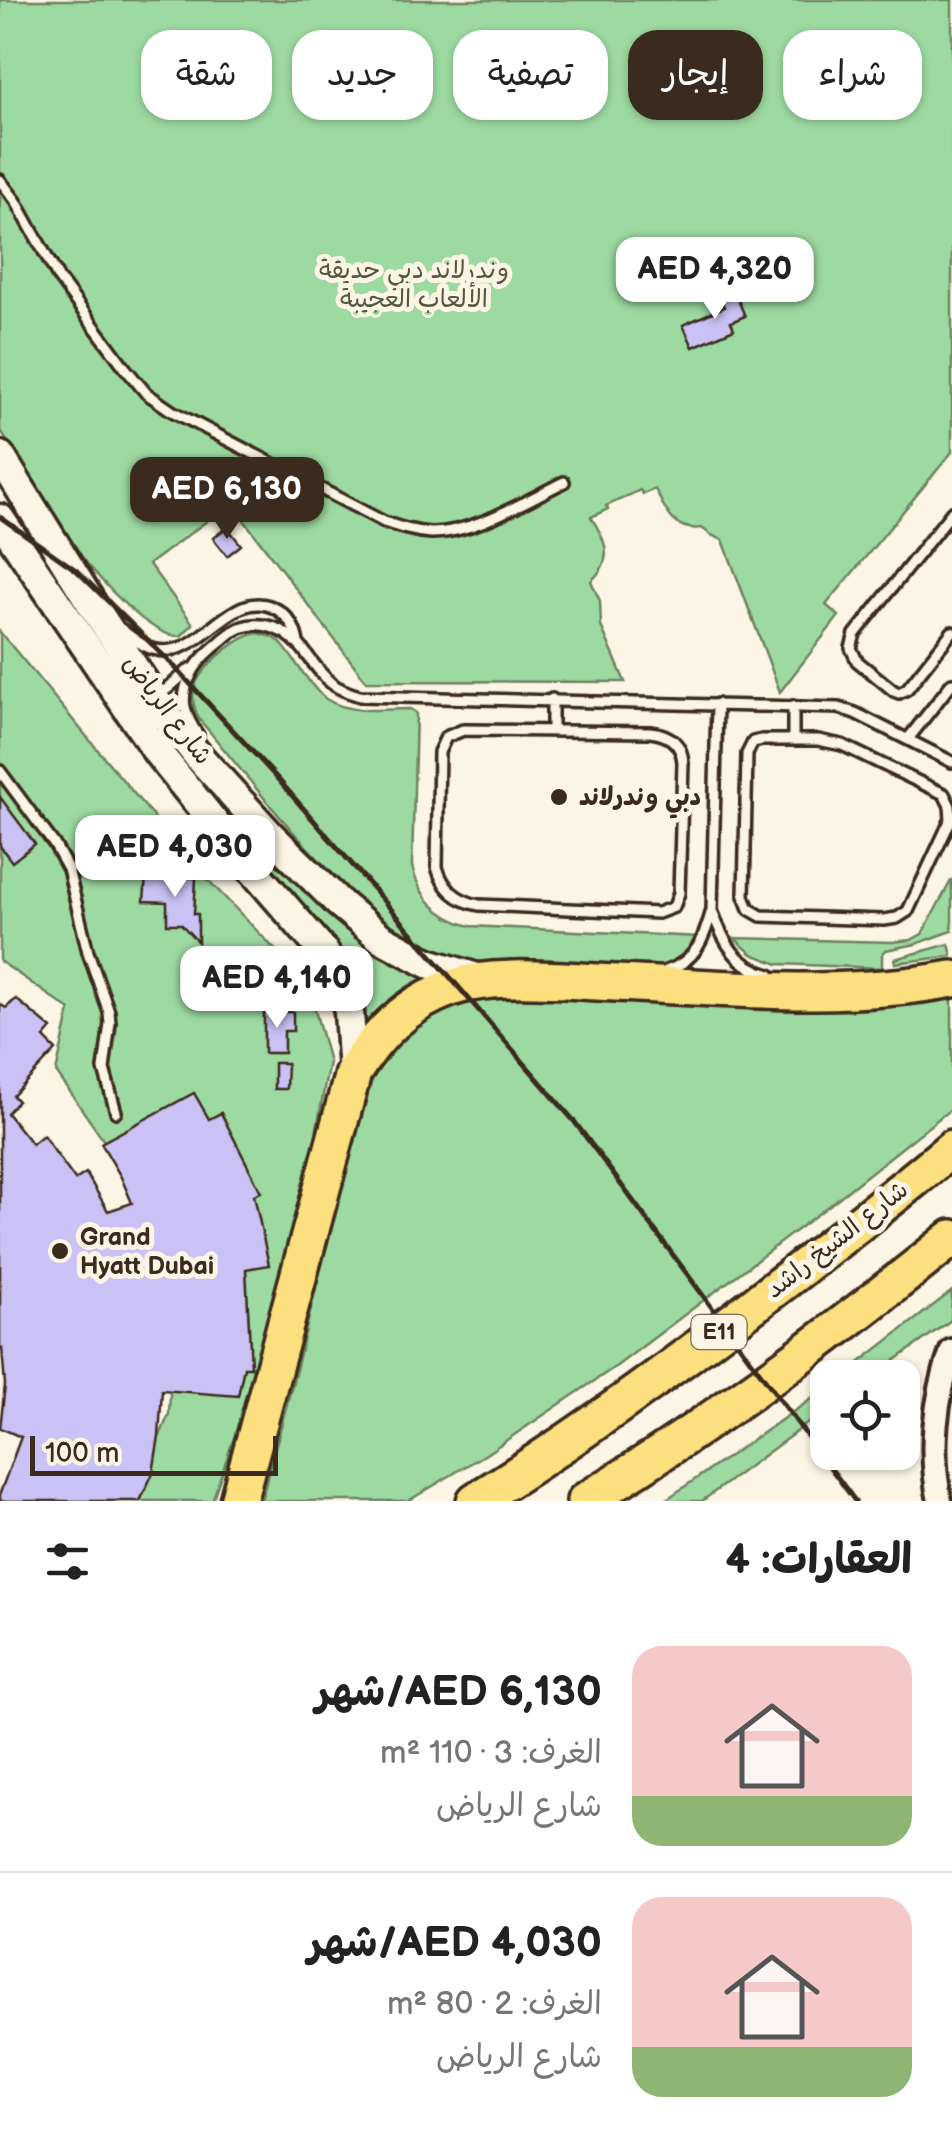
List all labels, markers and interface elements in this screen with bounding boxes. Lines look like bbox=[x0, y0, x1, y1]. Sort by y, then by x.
chip: شقة bbox=[141, 30, 272, 120]
chip: جديد bbox=[292, 30, 433, 120]
chip: تصفية bbox=[453, 30, 608, 120]
chip: إيجار bbox=[628, 30, 763, 120]
chip: شراء bbox=[783, 30, 922, 120]
pin: AED 4,320 bbox=[601, 237, 829, 322]
text: AED 4,320 bbox=[638, 250, 792, 289]
park label: وندرلاند دبي حديقة الألعاب العجيبة bbox=[319, 255, 509, 315]
pin: AED 6,130 bbox=[113, 457, 341, 542]
text: AED 6,130 bbox=[152, 470, 302, 509]
street label: شارع الرياض bbox=[115, 649, 218, 772]
place label: دبي وندرلاند bbox=[579, 782, 701, 819]
marker: دبي وندرلاند bbox=[548, 786, 570, 808]
pin: AED 4,030 bbox=[61, 815, 289, 900]
text: AED 4,030 bbox=[97, 828, 253, 867]
pin: AED 4,140 bbox=[163, 946, 391, 1031]
text: AED 4,140 bbox=[202, 959, 352, 998]
street label: شارع الشيخ راشد bbox=[759, 1175, 915, 1306]
place label: Grand Hyatt Dubai bbox=[80, 1222, 214, 1282]
marker: Grand Hyatt Dubai bbox=[49, 1240, 71, 1262]
road number: E11 bbox=[692, 1315, 746, 1349]
map controls bbox=[810, 1360, 920, 1470]
button: locate bbox=[810, 1360, 920, 1470]
scale bar bbox=[30, 1431, 278, 1476]
text: 100 m bbox=[45, 1437, 119, 1470]
icon: filters bbox=[40, 1534, 95, 1589]
text: العقارات: 4 bbox=[725, 1535, 912, 1586]
text: AED 6,130/شهر bbox=[315, 1667, 602, 1718]
icon: home bbox=[712, 1686, 832, 1806]
text: الغرف: 3 · 110 m² bbox=[380, 1734, 602, 1773]
text: شارع الرياض bbox=[436, 1787, 602, 1826]
text: AED 4,030/شهر bbox=[308, 1918, 602, 1969]
icon: home bbox=[712, 1937, 832, 2057]
text: الغرف: 2 · 80 m² bbox=[387, 1985, 602, 2024]
text: شارع الرياض bbox=[436, 2038, 602, 2077]

